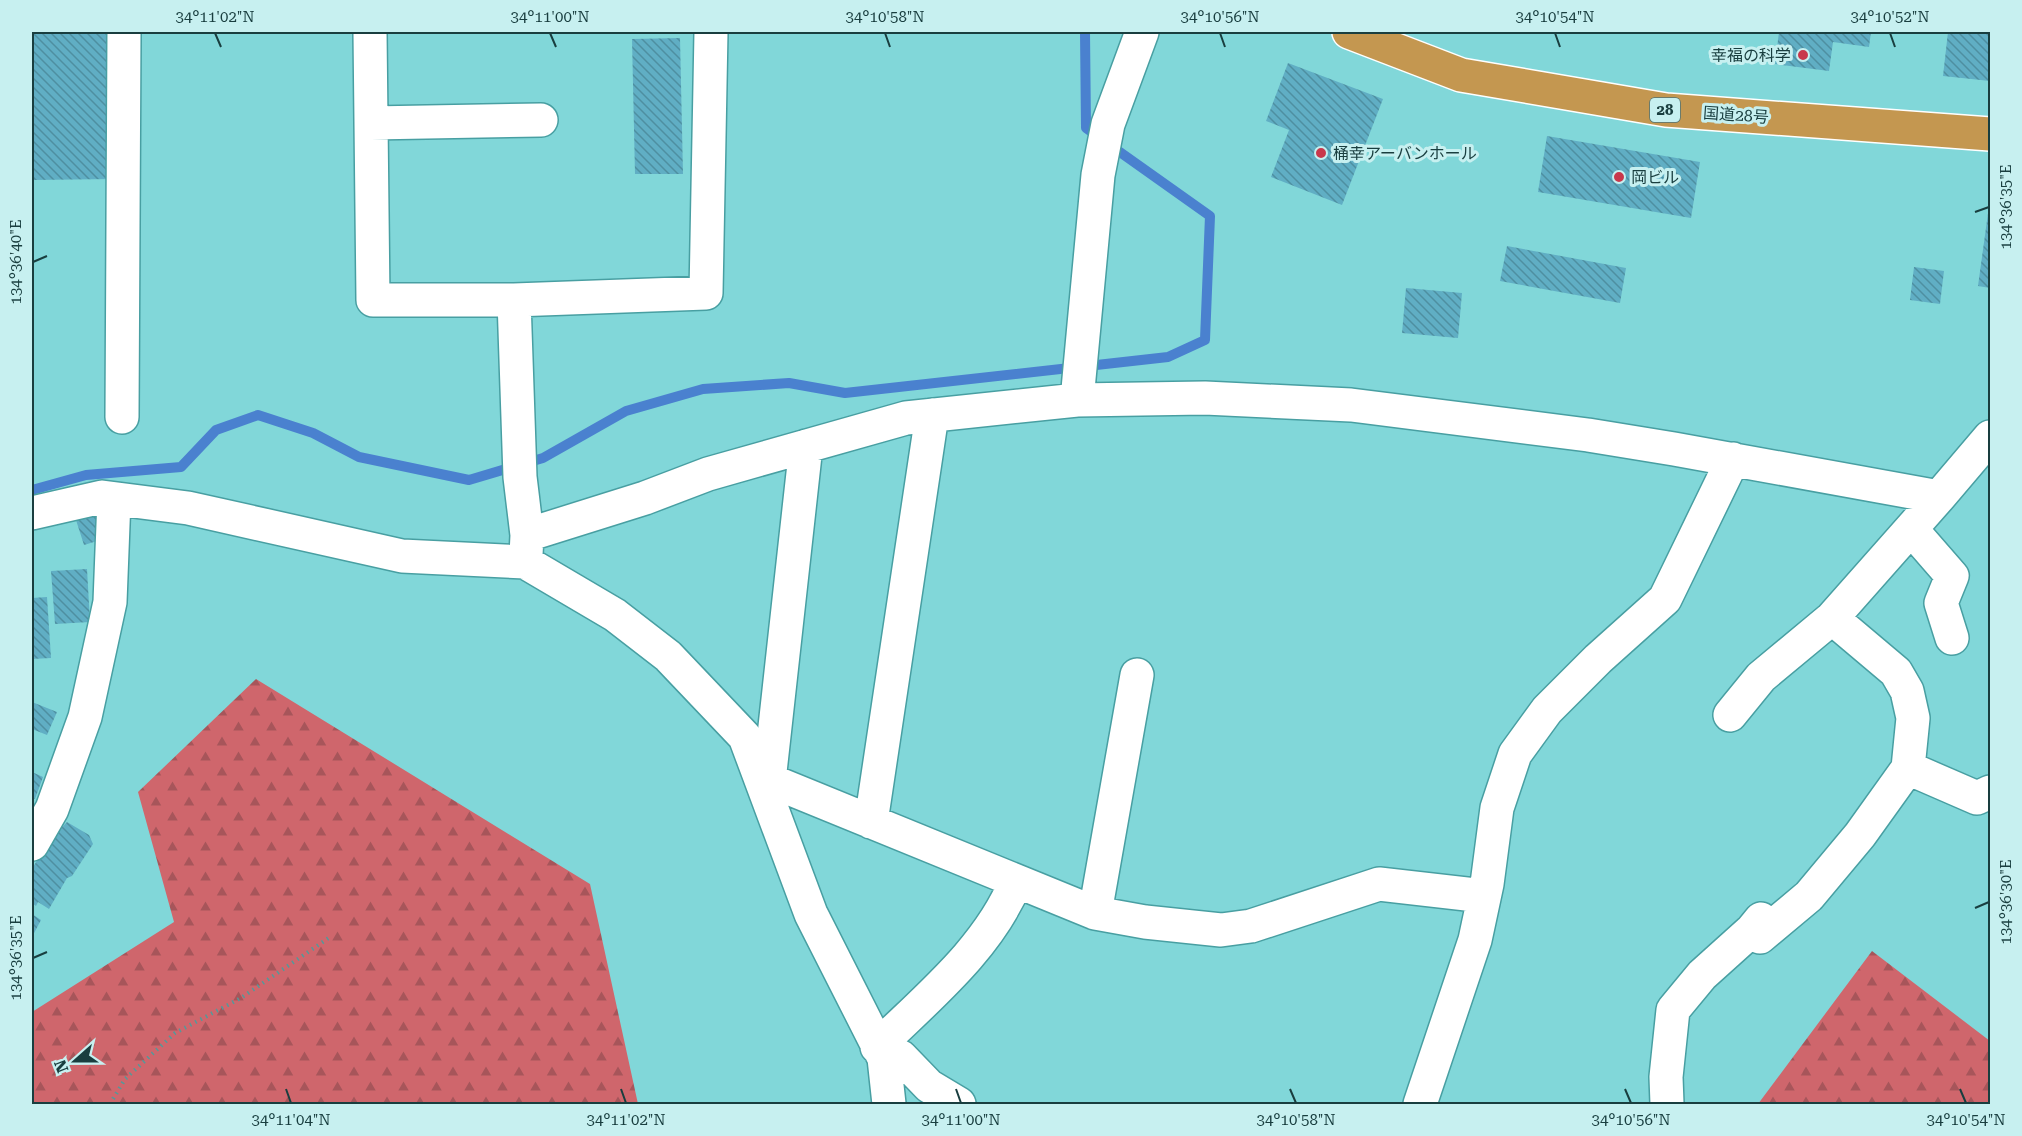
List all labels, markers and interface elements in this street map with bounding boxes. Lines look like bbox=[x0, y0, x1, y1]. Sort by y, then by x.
text: 34°11'02"N bbox=[175, 8, 255, 26]
text: 34°11'00"N bbox=[510, 8, 590, 26]
text: 34°10'58"N bbox=[845, 8, 925, 26]
text: 34°10'56"N bbox=[1180, 8, 1260, 26]
text: 34°10'54"N bbox=[1515, 8, 1595, 26]
text: 34°10'52"N bbox=[1850, 8, 1930, 26]
place label: 幸福の科学 bbox=[1711, 46, 1791, 65]
marker: 幸福の科学 bbox=[1796, 48, 1810, 62]
road number: 28 bbox=[1650, 98, 1680, 122]
street label: 国道28号 bbox=[1702, 103, 1770, 127]
place label: 桶幸アーバンホール bbox=[1333, 144, 1477, 163]
marker: 桶幸アーバンホール bbox=[1314, 146, 1328, 160]
text: 134°36'35"E bbox=[1997, 164, 2015, 250]
place label: 岡ビル bbox=[1631, 168, 1679, 187]
marker: 岡ビル bbox=[1612, 170, 1626, 184]
text: 134°36'40"E bbox=[7, 219, 25, 305]
text: 134°36'30"E bbox=[1997, 859, 2015, 945]
text: 134°36'35"E bbox=[7, 915, 25, 1001]
north arrow bbox=[45, 1031, 105, 1091]
text: N bbox=[50, 1057, 73, 1075]
text: 34°11'04"N bbox=[251, 1111, 331, 1129]
text: 34°11'02"N bbox=[586, 1111, 666, 1129]
text: 34°11'00"N bbox=[921, 1111, 1001, 1129]
text: 34°10'58"N bbox=[1256, 1111, 1336, 1129]
text: 34°10'56"N bbox=[1591, 1111, 1671, 1129]
text: 34°10'54"N bbox=[1926, 1111, 2006, 1129]

